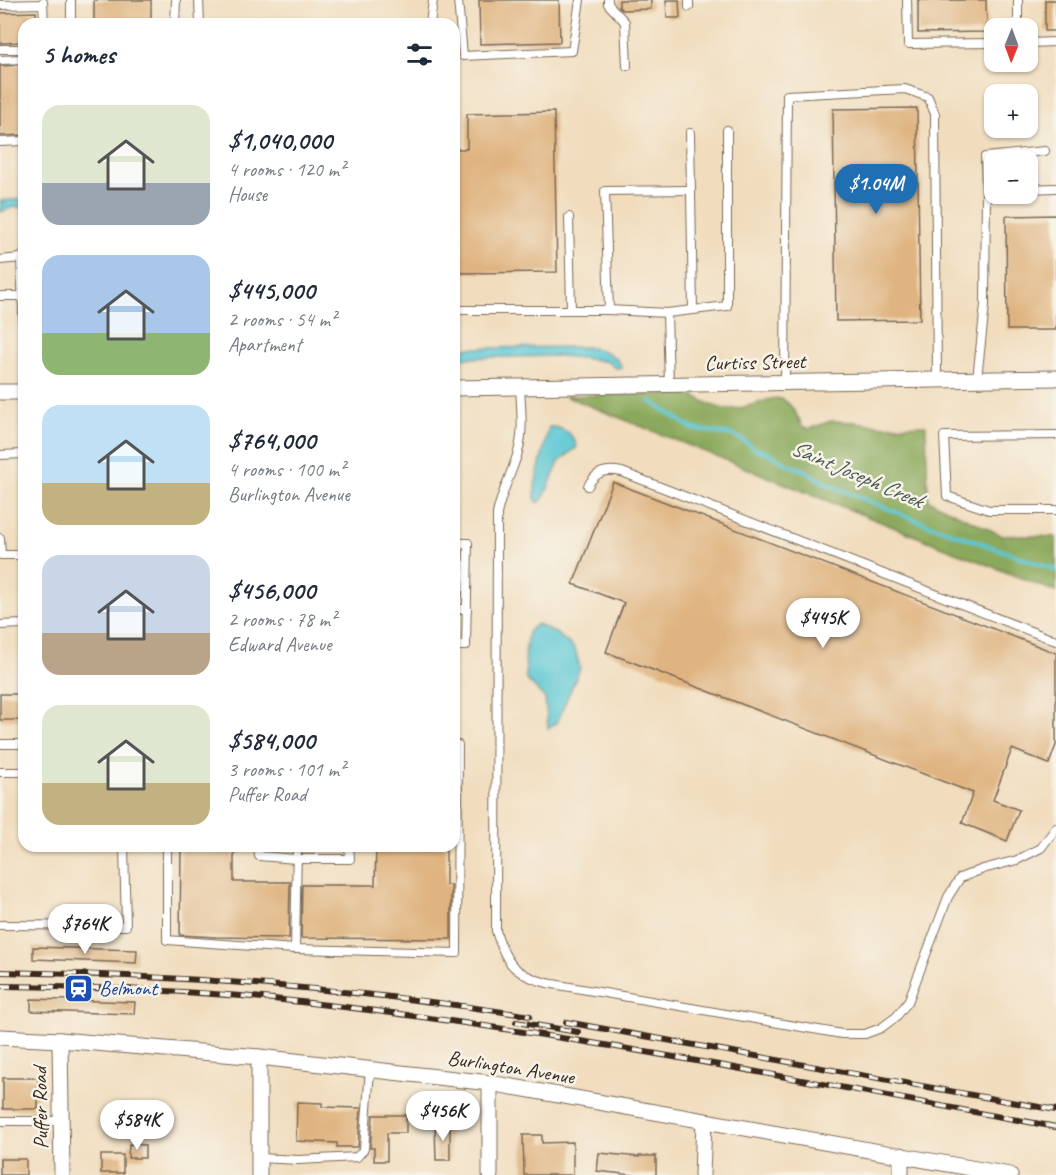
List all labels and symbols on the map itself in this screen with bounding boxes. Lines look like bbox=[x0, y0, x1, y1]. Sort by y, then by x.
north arrow bbox=[984, 18, 1038, 72]
pin: $1.04M bbox=[827, 164, 925, 215]
street label: Curtiss Street bbox=[704, 348, 808, 376]
water label: Saint Joseph Creek bbox=[787, 434, 931, 516]
pin: $445K bbox=[781, 598, 865, 649]
pin: $764K bbox=[43, 904, 127, 955]
station icon: Belmont bbox=[62, 972, 94, 1004]
place label: Belmont bbox=[99, 975, 159, 1001]
street label: Burlington Avenue bbox=[446, 1044, 577, 1090]
street label: Puffer Road bbox=[26, 1063, 54, 1149]
pin: $456K bbox=[401, 1091, 485, 1142]
pin: $584K bbox=[95, 1100, 179, 1151]

